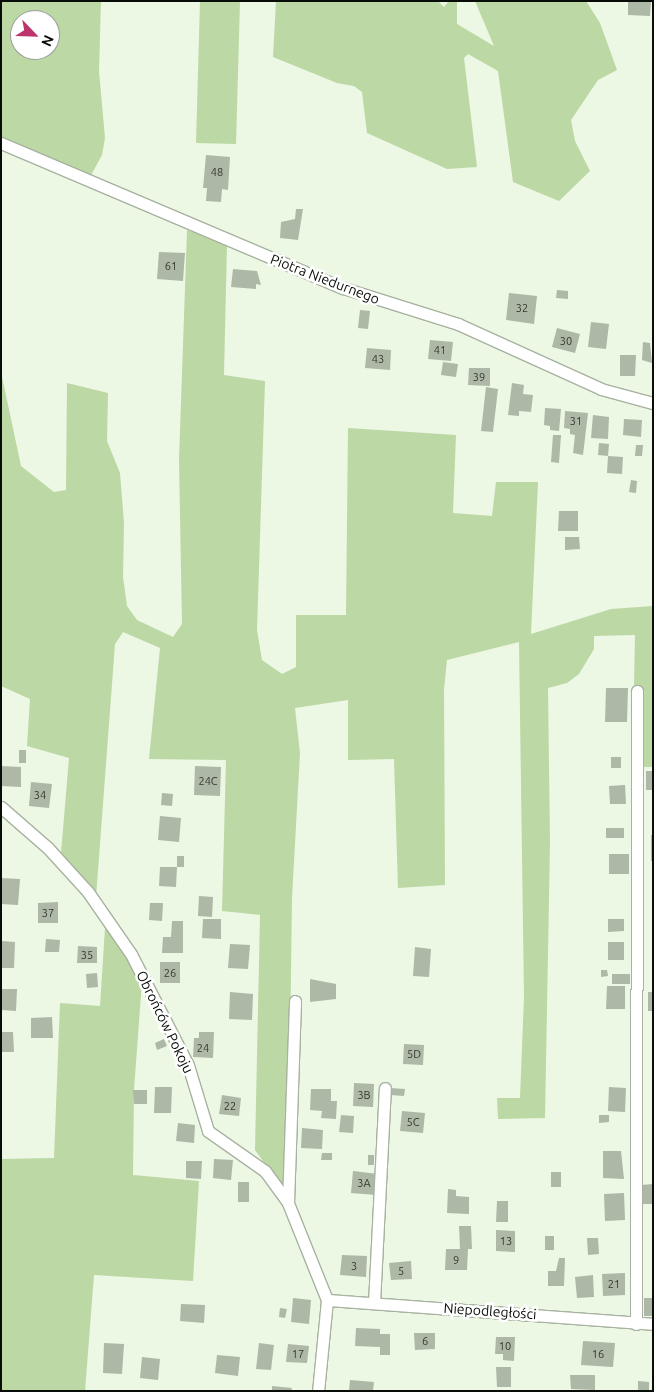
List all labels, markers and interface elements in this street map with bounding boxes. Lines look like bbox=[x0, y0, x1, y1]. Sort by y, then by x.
north arrow bbox=[10, 10, 60, 60]
text: N bbox=[38, 33, 57, 49]
house number: 48 bbox=[211, 165, 223, 179]
street label: Piotra Niedurnego bbox=[268, 250, 382, 308]
house number: 61 bbox=[165, 259, 177, 273]
house number: 32 bbox=[516, 301, 528, 315]
house number: 30 bbox=[560, 334, 572, 348]
house number: 41 bbox=[434, 343, 446, 357]
house number: 43 bbox=[372, 352, 384, 366]
house number: 39 bbox=[473, 370, 485, 384]
house number: 31 bbox=[570, 414, 582, 428]
house number: 24C bbox=[198, 774, 218, 788]
house number: 34 bbox=[34, 788, 46, 802]
house number: 37 bbox=[42, 906, 54, 920]
house number: 35 bbox=[81, 948, 93, 962]
house number: 26 bbox=[164, 966, 176, 980]
street label: Obrońców Pokoju bbox=[133, 968, 197, 1076]
house number: 24 bbox=[197, 1041, 209, 1055]
house number: 5D bbox=[407, 1047, 421, 1061]
house number: 3B bbox=[357, 1088, 371, 1102]
house number: 22 bbox=[224, 1099, 236, 1113]
house number: 5C bbox=[407, 1115, 419, 1129]
house number: 3A bbox=[357, 1176, 371, 1190]
house number: 13 bbox=[500, 1234, 512, 1248]
house number: 9 bbox=[453, 1253, 459, 1267]
house number: 3 bbox=[351, 1259, 357, 1273]
house number: 5 bbox=[398, 1264, 404, 1278]
house number: 21 bbox=[608, 1277, 620, 1291]
street label: Niepodległości bbox=[443, 1299, 537, 1323]
house number: 6 bbox=[422, 1334, 428, 1348]
house number: 10 bbox=[499, 1339, 511, 1353]
house number: 17 bbox=[292, 1347, 304, 1361]
house number: 16 bbox=[592, 1347, 604, 1361]

